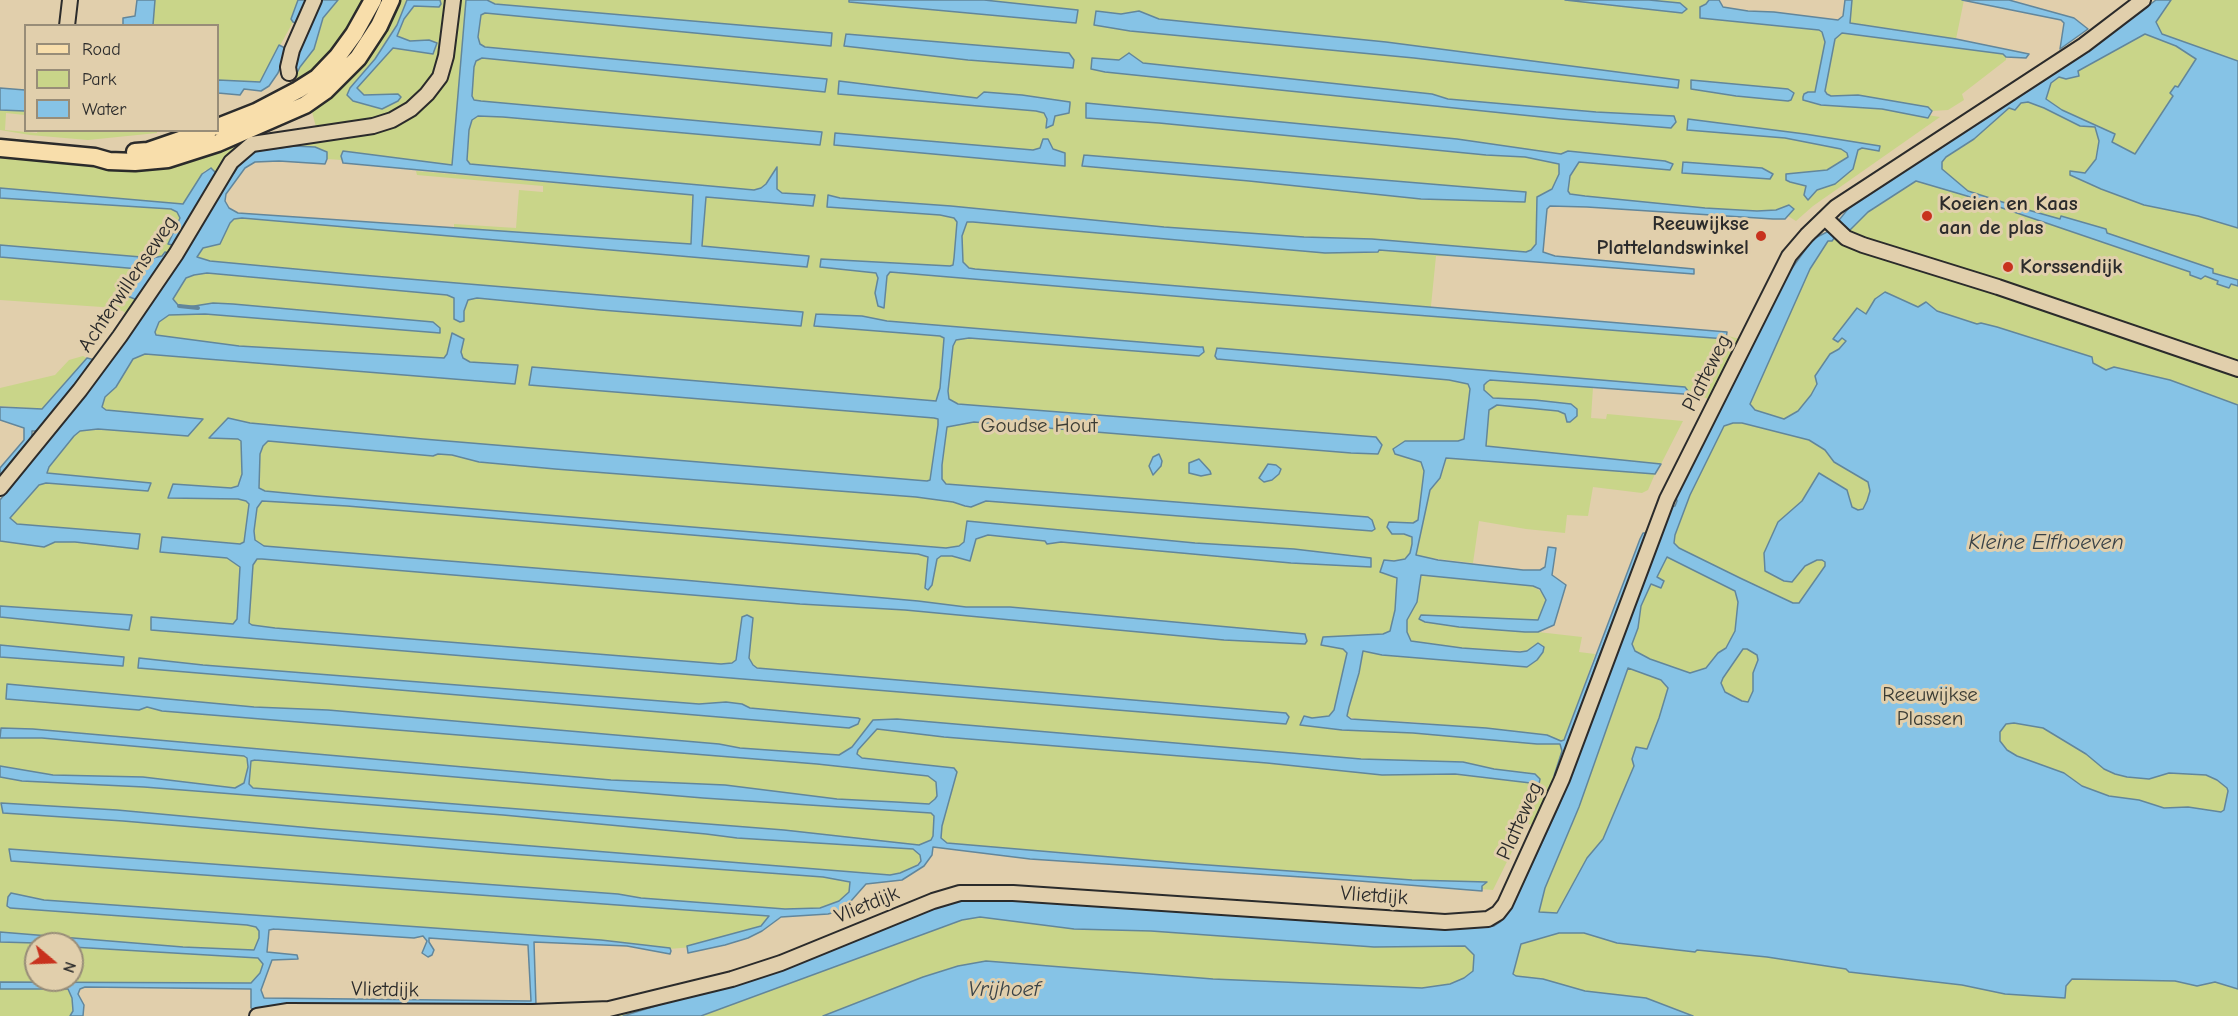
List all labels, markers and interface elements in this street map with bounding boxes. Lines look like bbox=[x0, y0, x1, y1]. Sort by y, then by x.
legend bbox=[24, 24, 219, 132]
text: Road bbox=[82, 39, 121, 60]
text: Park bbox=[82, 69, 116, 90]
text: Water bbox=[82, 99, 126, 120]
place label: Koeien en Kaas aan de plas bbox=[1939, 191, 2078, 241]
marker: Koeien en Kaas aan de plas bbox=[1920, 209, 1934, 223]
street label: Achterwillenseweg bbox=[73, 211, 183, 357]
place label: Reeuwijkse Plattelandswinkel bbox=[1597, 211, 1749, 261]
marker: Reeuwijkse Plattelandswinkel bbox=[1754, 229, 1768, 243]
place label: Korssendijk bbox=[2020, 254, 2122, 280]
marker: Korssendijk bbox=[2001, 260, 2015, 274]
street label: Platteweg bbox=[1677, 330, 1737, 416]
park label: Goudse Hout bbox=[980, 413, 1098, 439]
water label: Kleine Elfhoeven bbox=[1968, 530, 2124, 556]
park label: Reeuwijkse Plassen bbox=[1882, 682, 1978, 732]
street label: Platteweg bbox=[1492, 778, 1548, 864]
street label: Vlietdijk bbox=[831, 881, 903, 929]
street label: Vlietdijk bbox=[1339, 881, 1409, 911]
north arrow bbox=[24, 932, 84, 992]
text: N bbox=[59, 959, 79, 975]
street label: Vlietdijk bbox=[351, 977, 419, 1003]
water label: Vrijhoef bbox=[968, 977, 1040, 1003]

